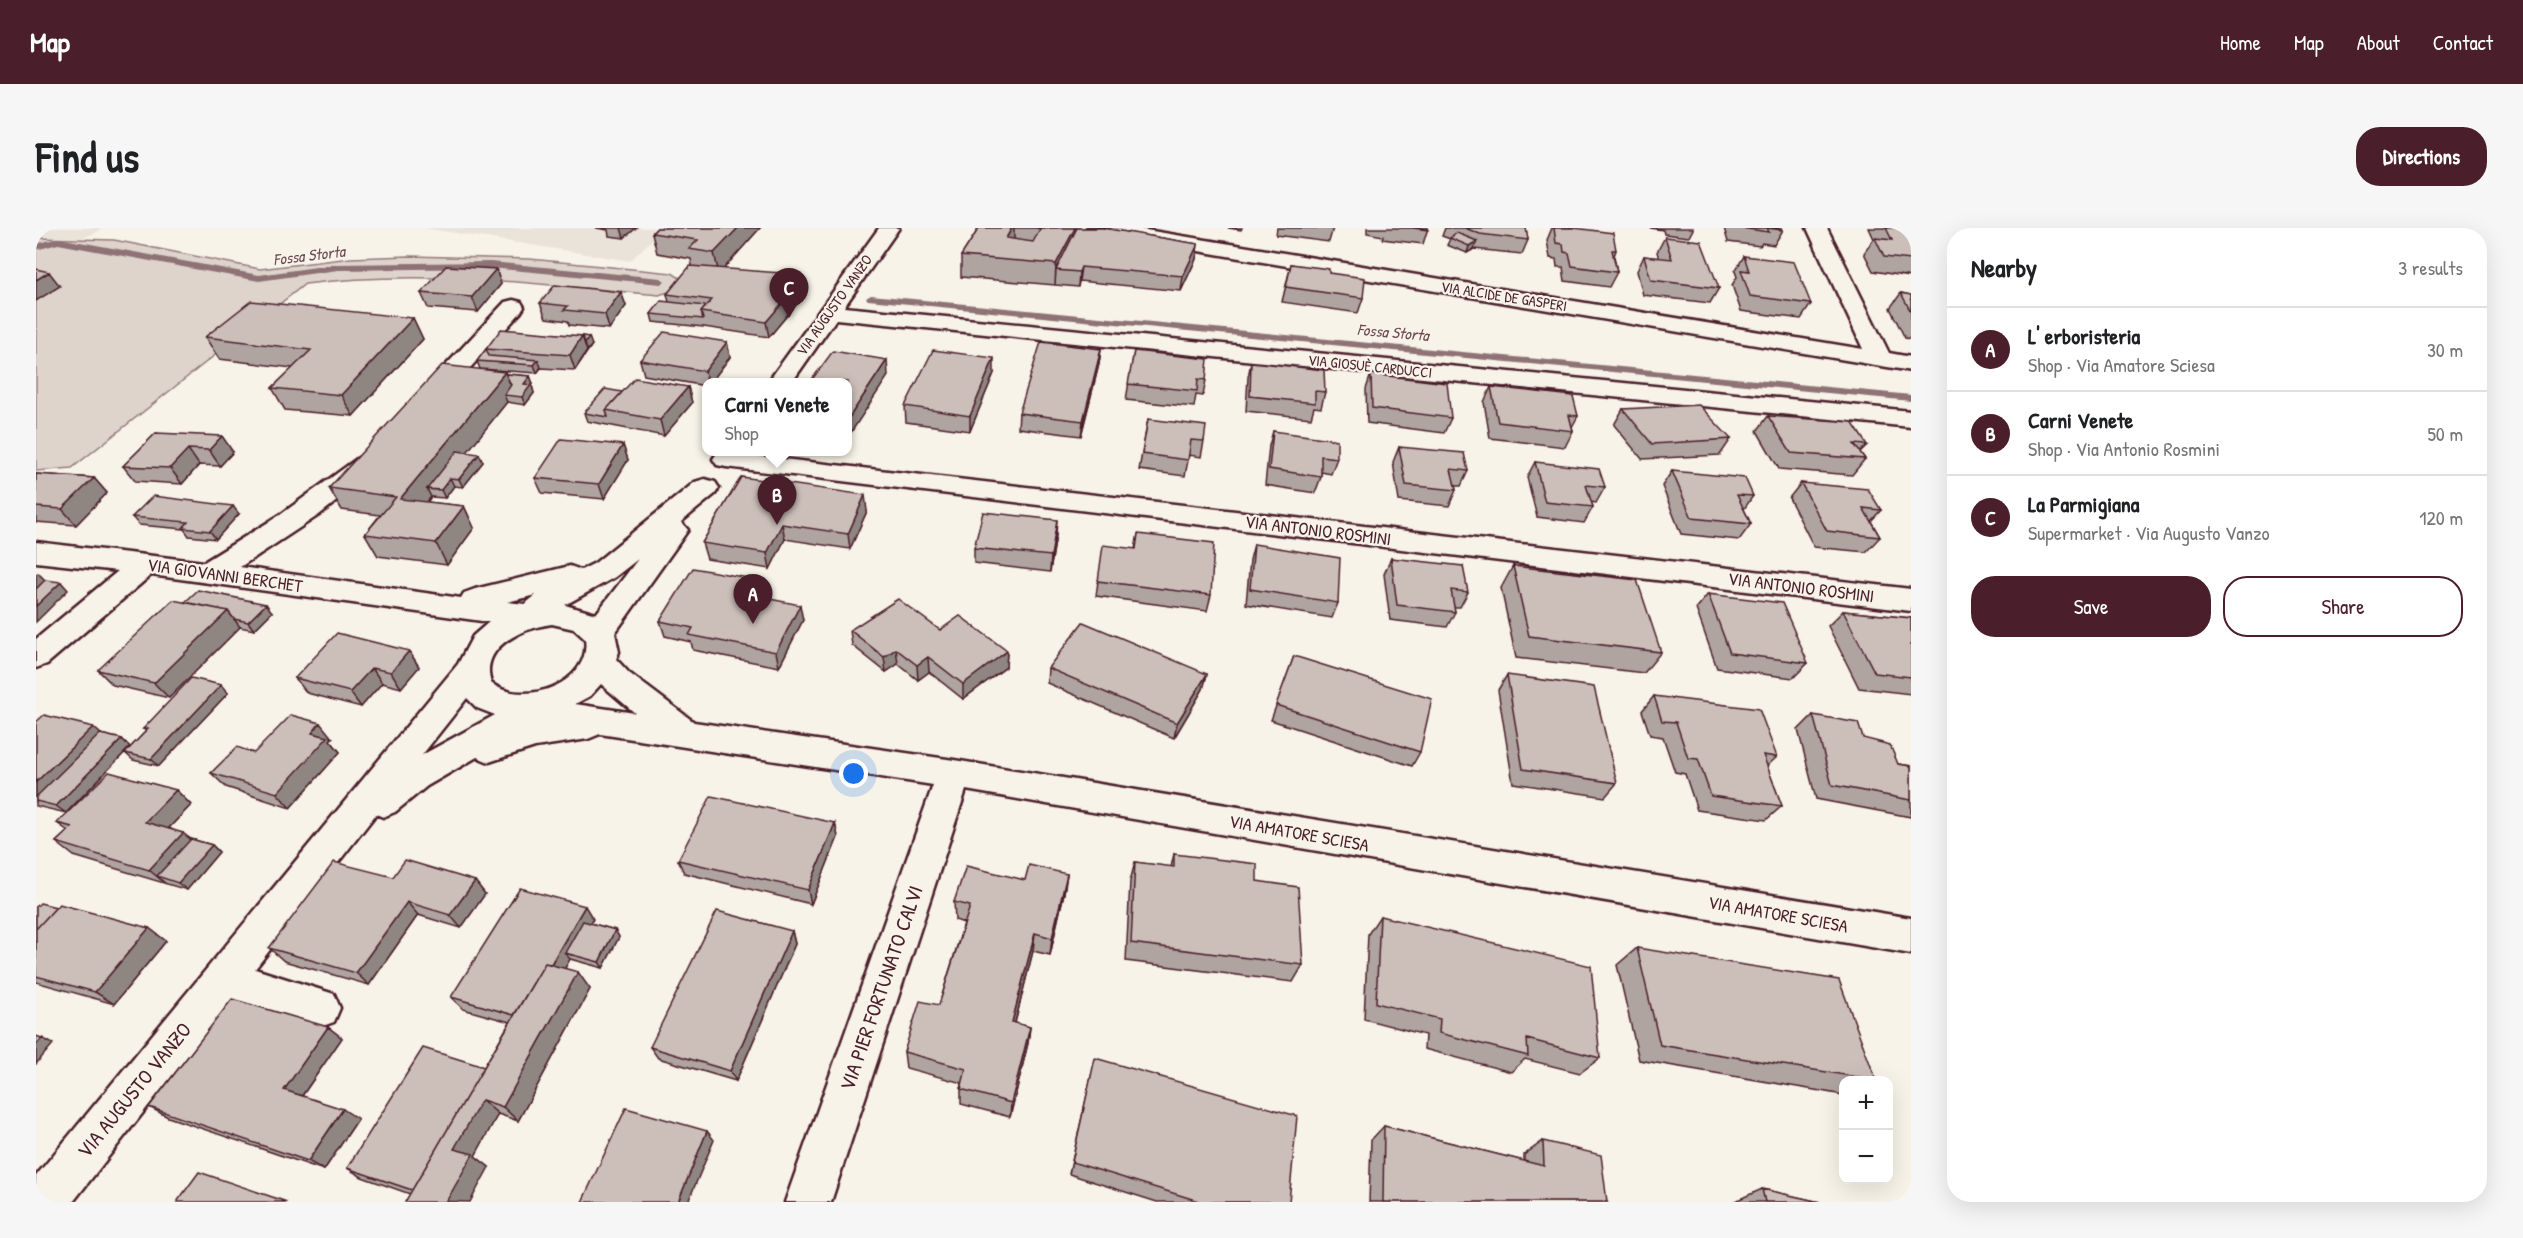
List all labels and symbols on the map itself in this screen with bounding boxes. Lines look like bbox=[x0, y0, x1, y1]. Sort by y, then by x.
water label: Fossa Storta bbox=[272, 239, 348, 270]
street label: VIA AUGUSTO VANZO bbox=[791, 250, 877, 360]
pin: C bbox=[770, 268, 808, 318]
street label: VIA ALCIDE DE GASPERI bbox=[1439, 276, 1569, 316]
water label: Fossa Storta bbox=[1356, 318, 1432, 346]
street label: VIA GIOSUÈ CARDUCCI bbox=[1307, 349, 1433, 383]
pin: B bbox=[758, 476, 796, 525]
street label: VIA ANTONIO ROSMINI bbox=[1243, 509, 1393, 551]
street label: VIA GIOVANNI BERCHET bbox=[146, 552, 305, 598]
street label: VIA ANTONIO ROSMINI bbox=[1726, 566, 1876, 608]
pin: A bbox=[734, 574, 772, 624]
your location bbox=[839, 759, 868, 788]
street label: VIA AMATORE SCIESA bbox=[1227, 808, 1371, 858]
street label: VIA PIER FORTUNATO CALVI bbox=[832, 882, 930, 1094]
street label: VIA AMATORE SCIESA bbox=[1706, 889, 1850, 939]
street label: VIA AUGUSTO VANZO bbox=[70, 1016, 198, 1164]

